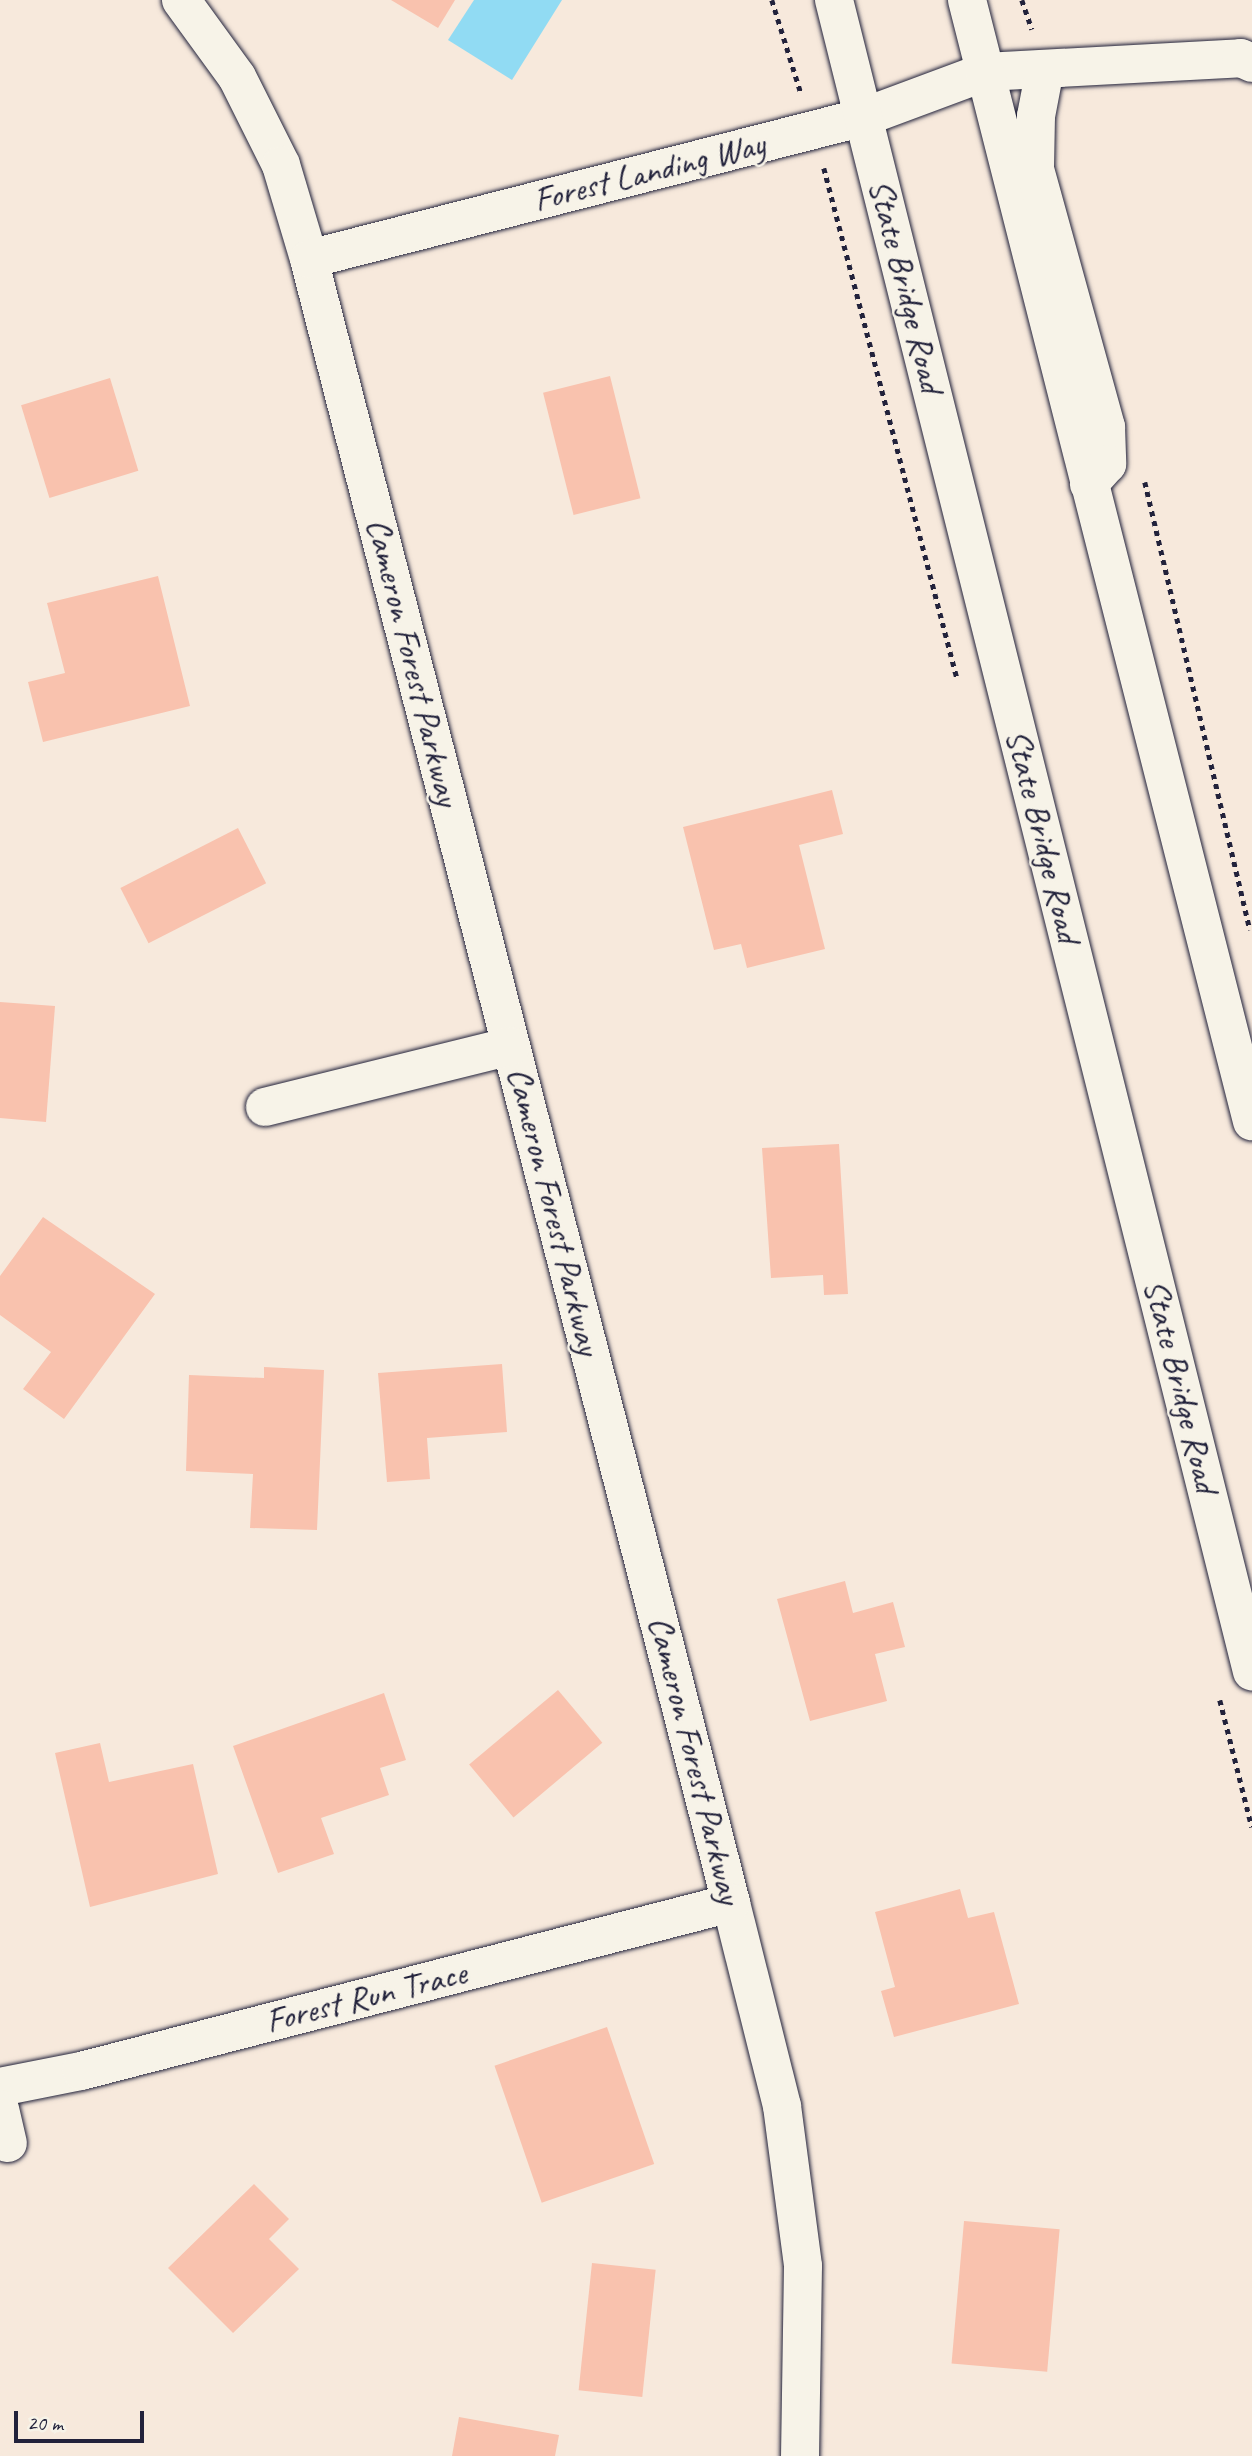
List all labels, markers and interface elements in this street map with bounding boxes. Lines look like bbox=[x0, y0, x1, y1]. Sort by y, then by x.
street label: Forest Landing Way bbox=[528, 123, 770, 221]
street label: State Bridge Road bbox=[859, 175, 953, 397]
street label: Cameron Forest Parkway bbox=[357, 514, 469, 810]
street label: State Bridge Road bbox=[996, 725, 1090, 947]
street label: Cameron Forest Parkway bbox=[498, 1063, 610, 1359]
street label: State Bridge Road bbox=[1134, 1275, 1228, 1497]
street label: Cameron Forest Parkway bbox=[639, 1612, 751, 1908]
street label: Forest Run Trace bbox=[262, 1952, 470, 2042]
scale bar bbox=[18, 2396, 147, 2440]
text: 20 m bbox=[27, 2410, 63, 2436]

